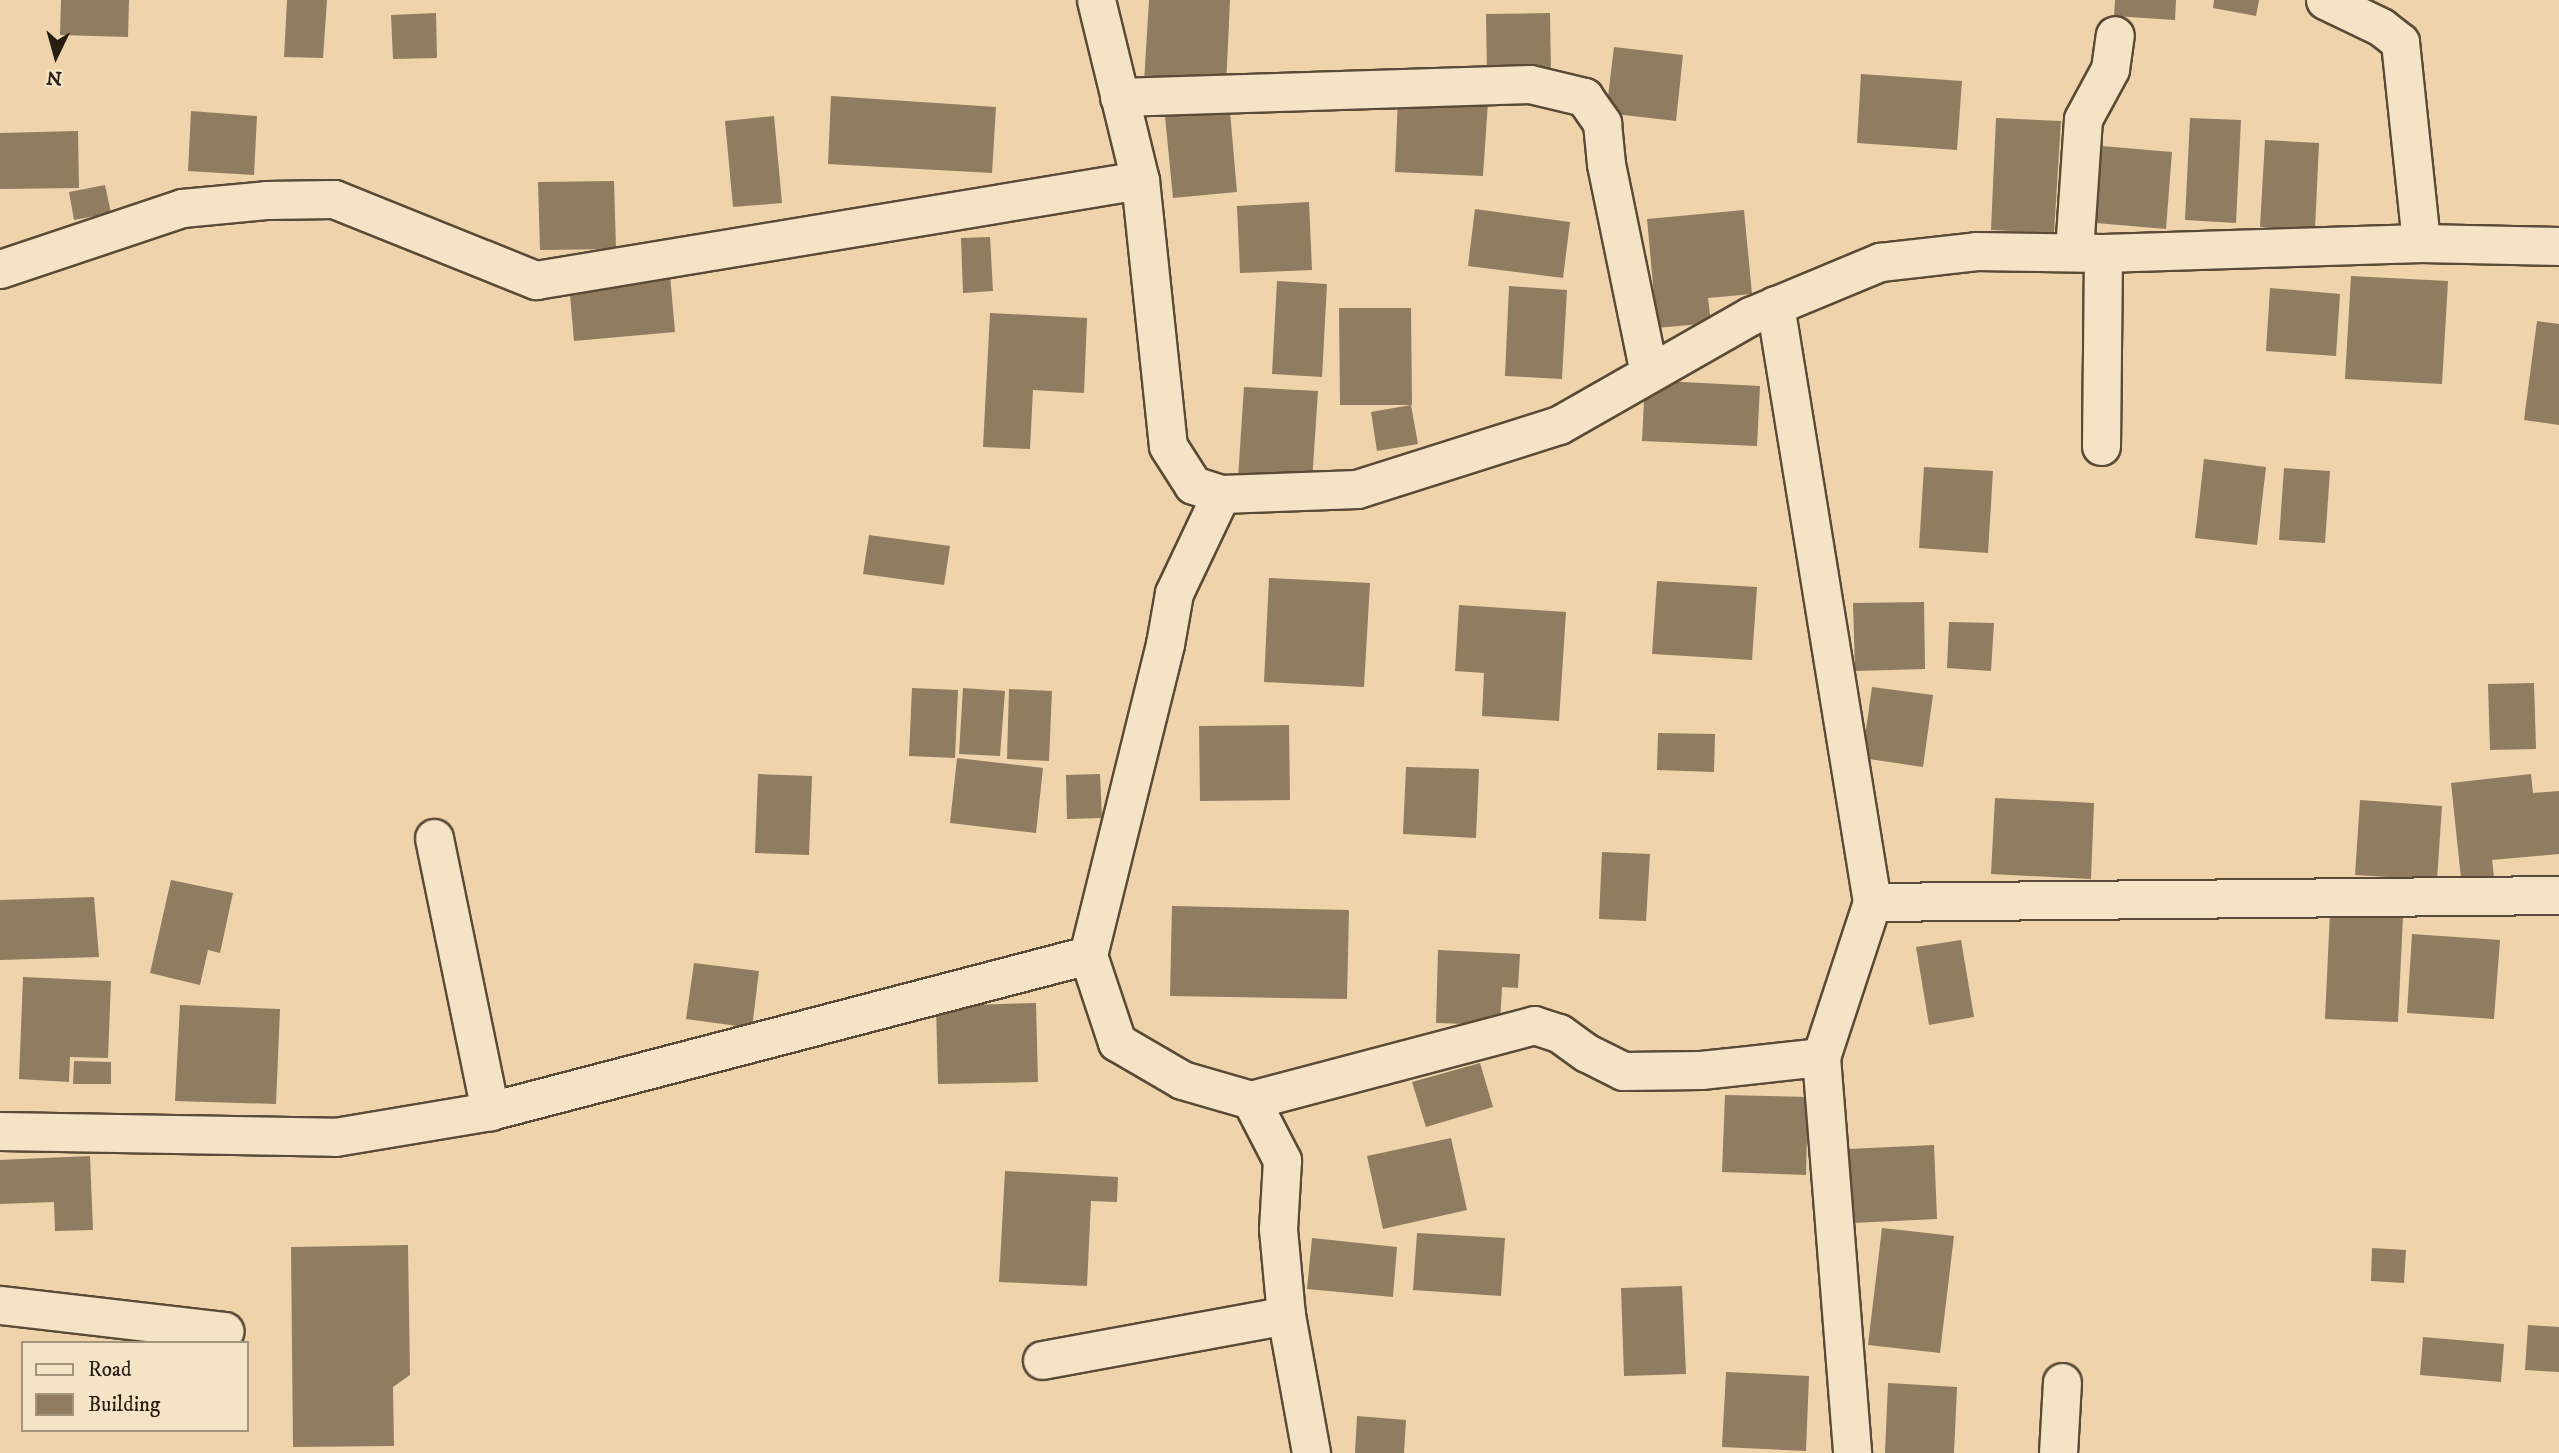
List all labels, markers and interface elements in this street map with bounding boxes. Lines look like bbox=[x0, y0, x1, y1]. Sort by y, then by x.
north arrow bbox=[21, 21, 91, 91]
text: N bbox=[45, 65, 63, 90]
legend bbox=[21, 1341, 248, 1432]
text: Road bbox=[88, 1357, 132, 1383]
text: Building bbox=[88, 1392, 160, 1418]

